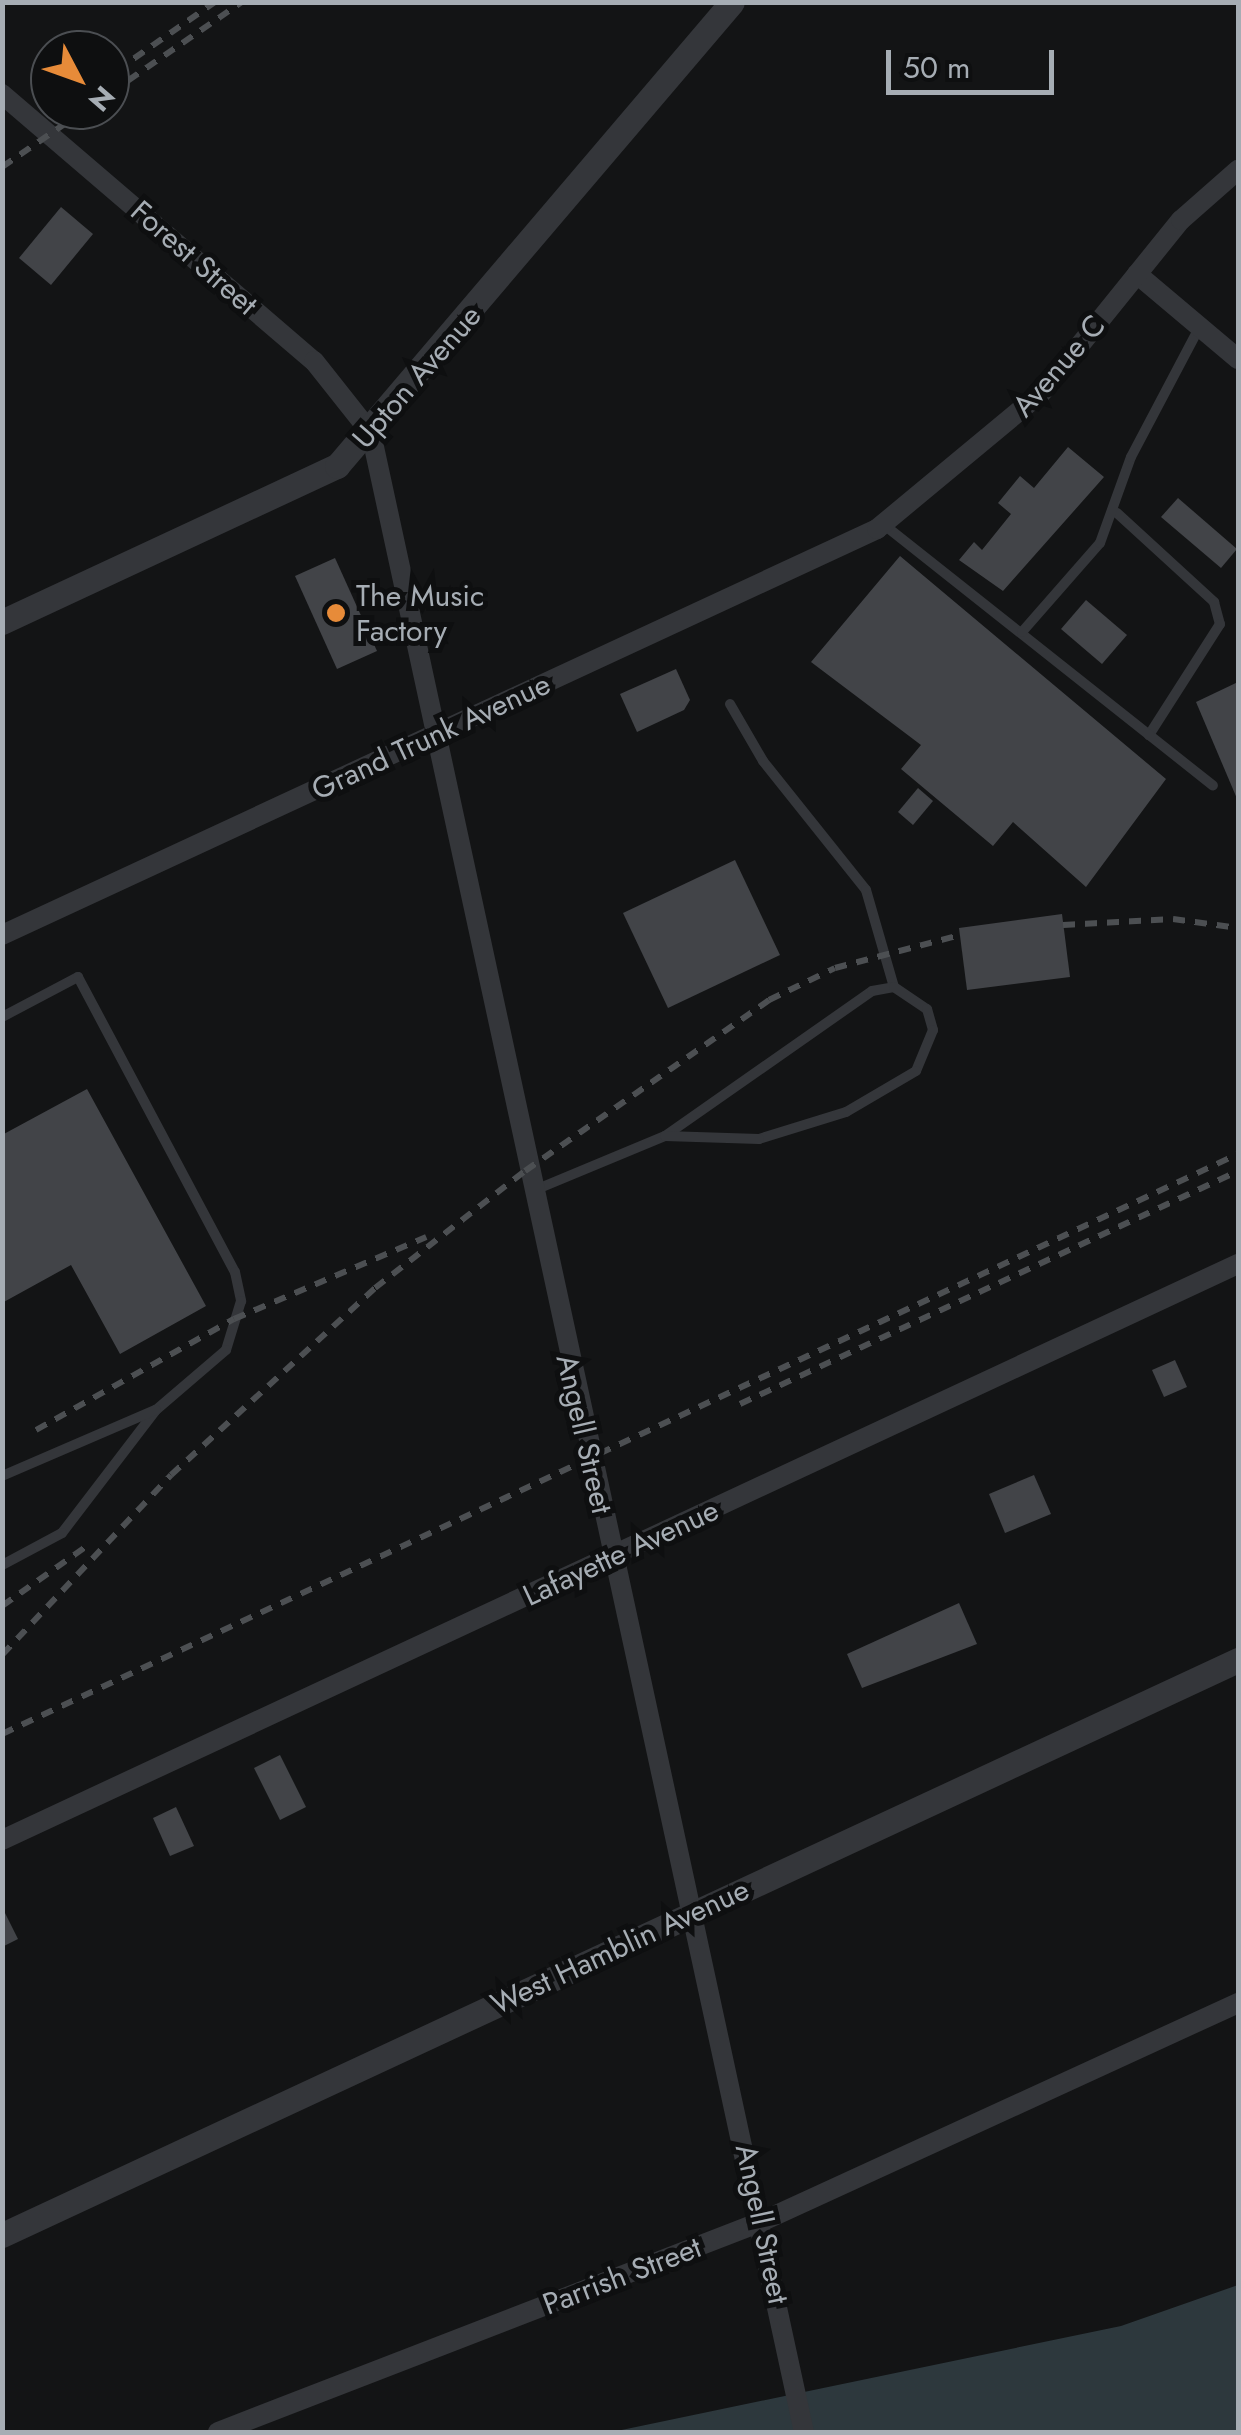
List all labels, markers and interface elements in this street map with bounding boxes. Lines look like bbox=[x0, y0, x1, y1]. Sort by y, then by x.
north arrow bbox=[30, 30, 130, 130]
scale bar bbox=[891, 30, 1058, 92]
text: 50 m bbox=[903, 46, 970, 89]
text: N bbox=[79, 77, 124, 121]
street label: Forest Street bbox=[123, 193, 265, 323]
street label: Upton Avenue bbox=[345, 298, 489, 456]
street label: Avenue C bbox=[1005, 308, 1113, 424]
place label: The Music Factory bbox=[356, 578, 484, 648]
marker: The Music Factory bbox=[325, 602, 347, 624]
street label: Grand Trunk Avenue bbox=[306, 666, 556, 808]
street label: Angell Street bbox=[548, 1351, 620, 1517]
street label: Lafayette Avenue bbox=[518, 1492, 724, 1614]
street label: West Hamblin Avenue bbox=[485, 1871, 755, 2023]
street label: Angell Street bbox=[728, 2141, 796, 2307]
street label: Parrish Street bbox=[538, 2229, 706, 2323]

